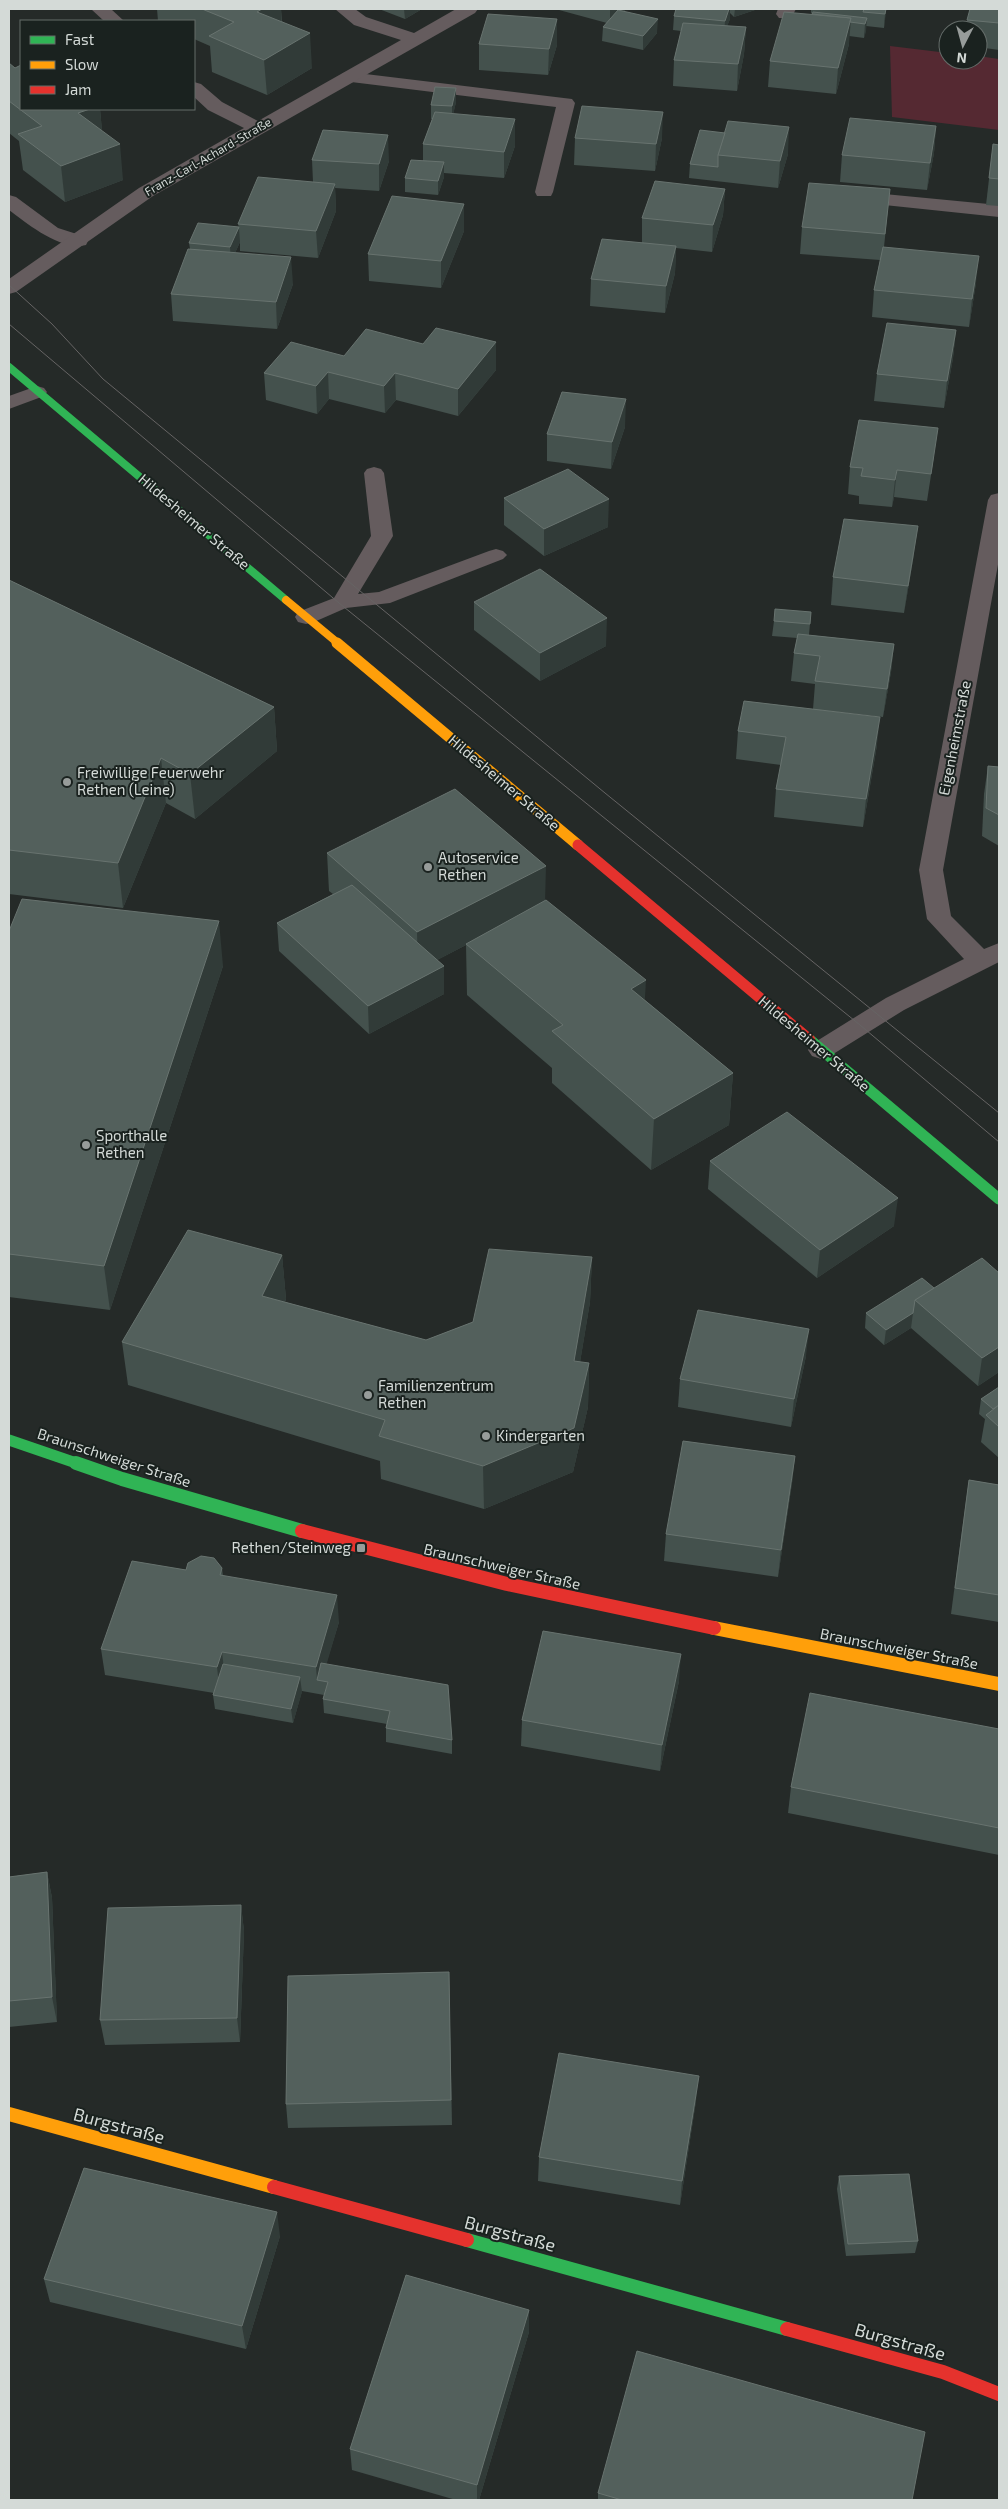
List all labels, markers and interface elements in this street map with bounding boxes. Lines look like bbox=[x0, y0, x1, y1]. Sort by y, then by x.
legend bbox=[20, 20, 195, 110]
north arrow bbox=[938, 20, 988, 70]
text: Fast bbox=[65, 30, 95, 48]
text: N bbox=[956, 49, 968, 67]
text: Slow bbox=[65, 55, 99, 73]
text: Jam bbox=[65, 80, 91, 98]
street label: Franz-Carl-Achard-Straße bbox=[142, 114, 273, 198]
street label: Hildesheimer Straße bbox=[135, 469, 254, 573]
street label: Eigenheimstraße bbox=[934, 679, 974, 797]
street label: Hildesheimer Straße bbox=[445, 730, 564, 834]
place label: Freiwillige Feuerwehr Rethen (Leine) bbox=[77, 763, 224, 798]
marker: Freiwillige Feuerwehr Rethen (Leine) bbox=[61, 776, 73, 788]
place label: Autoservice Rethen bbox=[438, 848, 519, 883]
marker: Autoservice Rethen bbox=[422, 861, 434, 873]
street label: Hildesheimer Straße bbox=[755, 991, 874, 1095]
place label: Sporthalle Rethen bbox=[96, 1126, 167, 1161]
marker: Sporthalle Rethen bbox=[80, 1139, 92, 1151]
place label: Familienzentrum Rethen bbox=[378, 1376, 494, 1411]
marker: Familienzentrum Rethen bbox=[362, 1389, 374, 1401]
street label: Braunschweiger Straße bbox=[35, 1424, 193, 1490]
place label: Kindergarten bbox=[496, 1426, 585, 1444]
marker: Kindergarten bbox=[480, 1430, 492, 1442]
place label: Rethen/Steinweg bbox=[232, 1538, 352, 1556]
street label: Braunschweiger Straße bbox=[422, 1539, 582, 1593]
marker: Rethen/Steinweg bbox=[355, 1542, 367, 1554]
street label: Braunschweiger Straße bbox=[819, 1624, 980, 1672]
street label: Burgstraße bbox=[71, 2102, 167, 2148]
street label: Burgstraße bbox=[462, 2210, 558, 2256]
street label: Burgstraße bbox=[852, 2318, 948, 2365]

